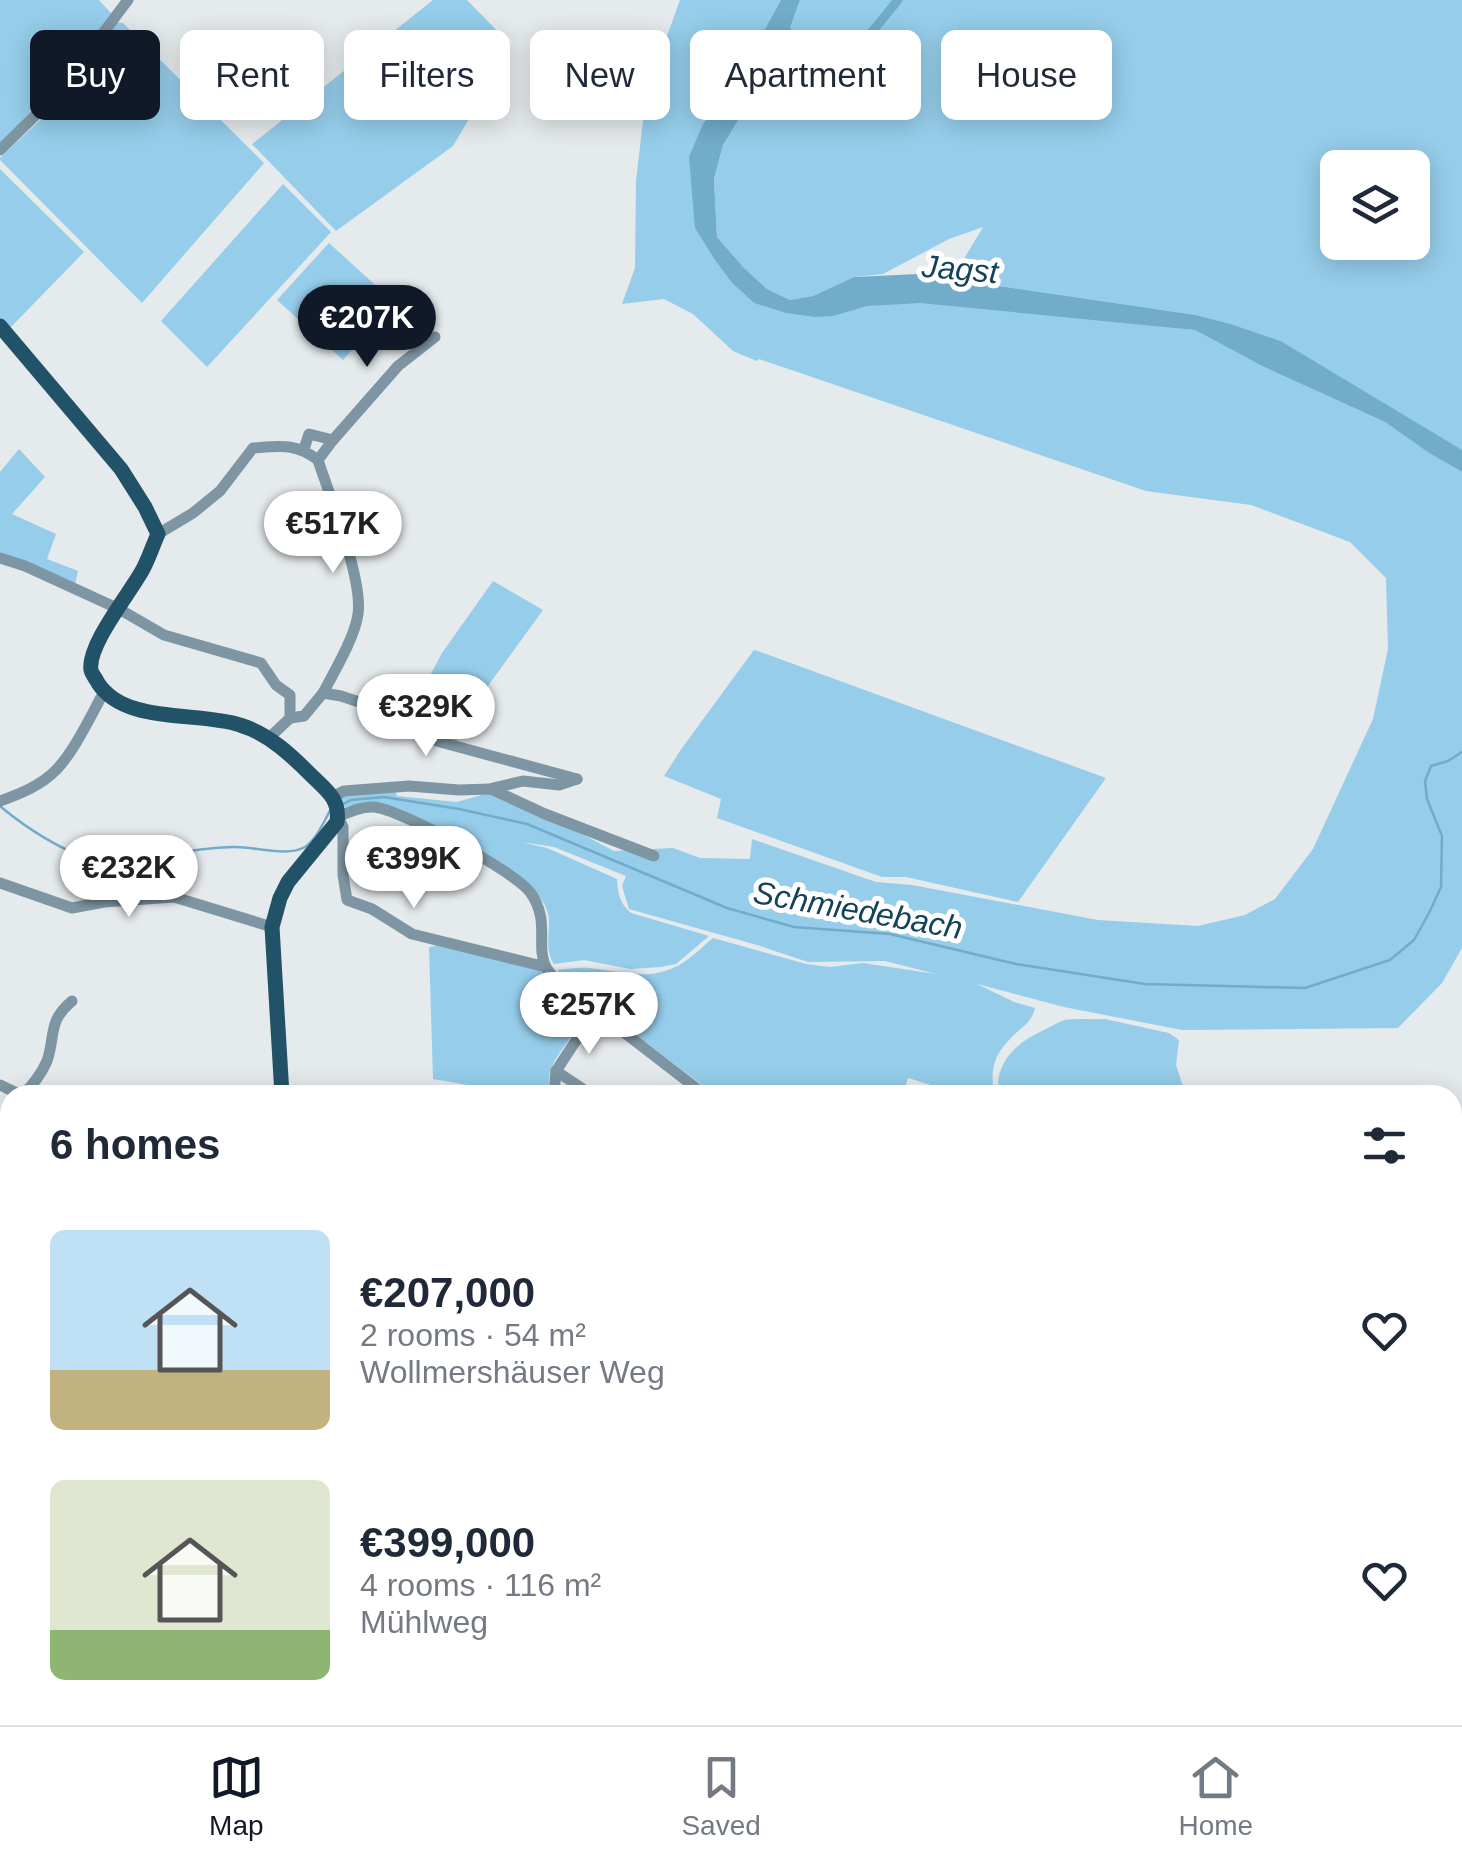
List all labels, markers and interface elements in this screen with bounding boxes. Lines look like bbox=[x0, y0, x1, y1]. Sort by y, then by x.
chip: Buy bbox=[30, 30, 160, 120]
chip: Rent bbox=[180, 30, 324, 120]
chip: Filters bbox=[344, 30, 510, 120]
chip: New bbox=[530, 30, 670, 120]
chip: Apartment bbox=[690, 30, 921, 120]
chip: House bbox=[941, 30, 1112, 120]
map controls bbox=[1320, 150, 1430, 260]
button: layers bbox=[1320, 150, 1430, 260]
water label: Jagst bbox=[919, 248, 1001, 290]
pin: €207K bbox=[297, 285, 437, 370]
text: €207K bbox=[320, 299, 414, 335]
pin: €517K bbox=[263, 491, 403, 576]
text: €517K bbox=[286, 505, 380, 541]
pin: €329K bbox=[356, 674, 496, 759]
text: €329K bbox=[379, 688, 473, 724]
pin: €399K bbox=[344, 826, 484, 911]
pin: €232K bbox=[59, 835, 199, 920]
text: €399K bbox=[367, 840, 461, 876]
text: €232K bbox=[82, 849, 176, 885]
water label: Schmiedebach bbox=[751, 874, 965, 946]
pin: €257K bbox=[519, 972, 659, 1057]
text: €257K bbox=[542, 986, 636, 1022]
icon: filters bbox=[1357, 1118, 1412, 1173]
text: 6 homes bbox=[50, 1121, 220, 1168]
text: €207,000 bbox=[360, 1269, 535, 1316]
icon: home bbox=[130, 1270, 250, 1390]
icon: heart bbox=[1357, 1303, 1412, 1358]
text: 2 rooms · 54 m² bbox=[360, 1317, 586, 1353]
text: Wollmershäuser Weg bbox=[360, 1354, 665, 1390]
text: €399,000 bbox=[360, 1519, 535, 1566]
icon: home bbox=[130, 1520, 250, 1640]
icon: heart bbox=[1357, 1553, 1412, 1608]
text: 4 rooms · 116 m² bbox=[360, 1567, 601, 1603]
text: Mühlweg bbox=[360, 1604, 488, 1640]
tab: Map bbox=[209, 1750, 264, 1842]
tab: Saved bbox=[681, 1750, 761, 1842]
tab: Home bbox=[1178, 1750, 1253, 1842]

